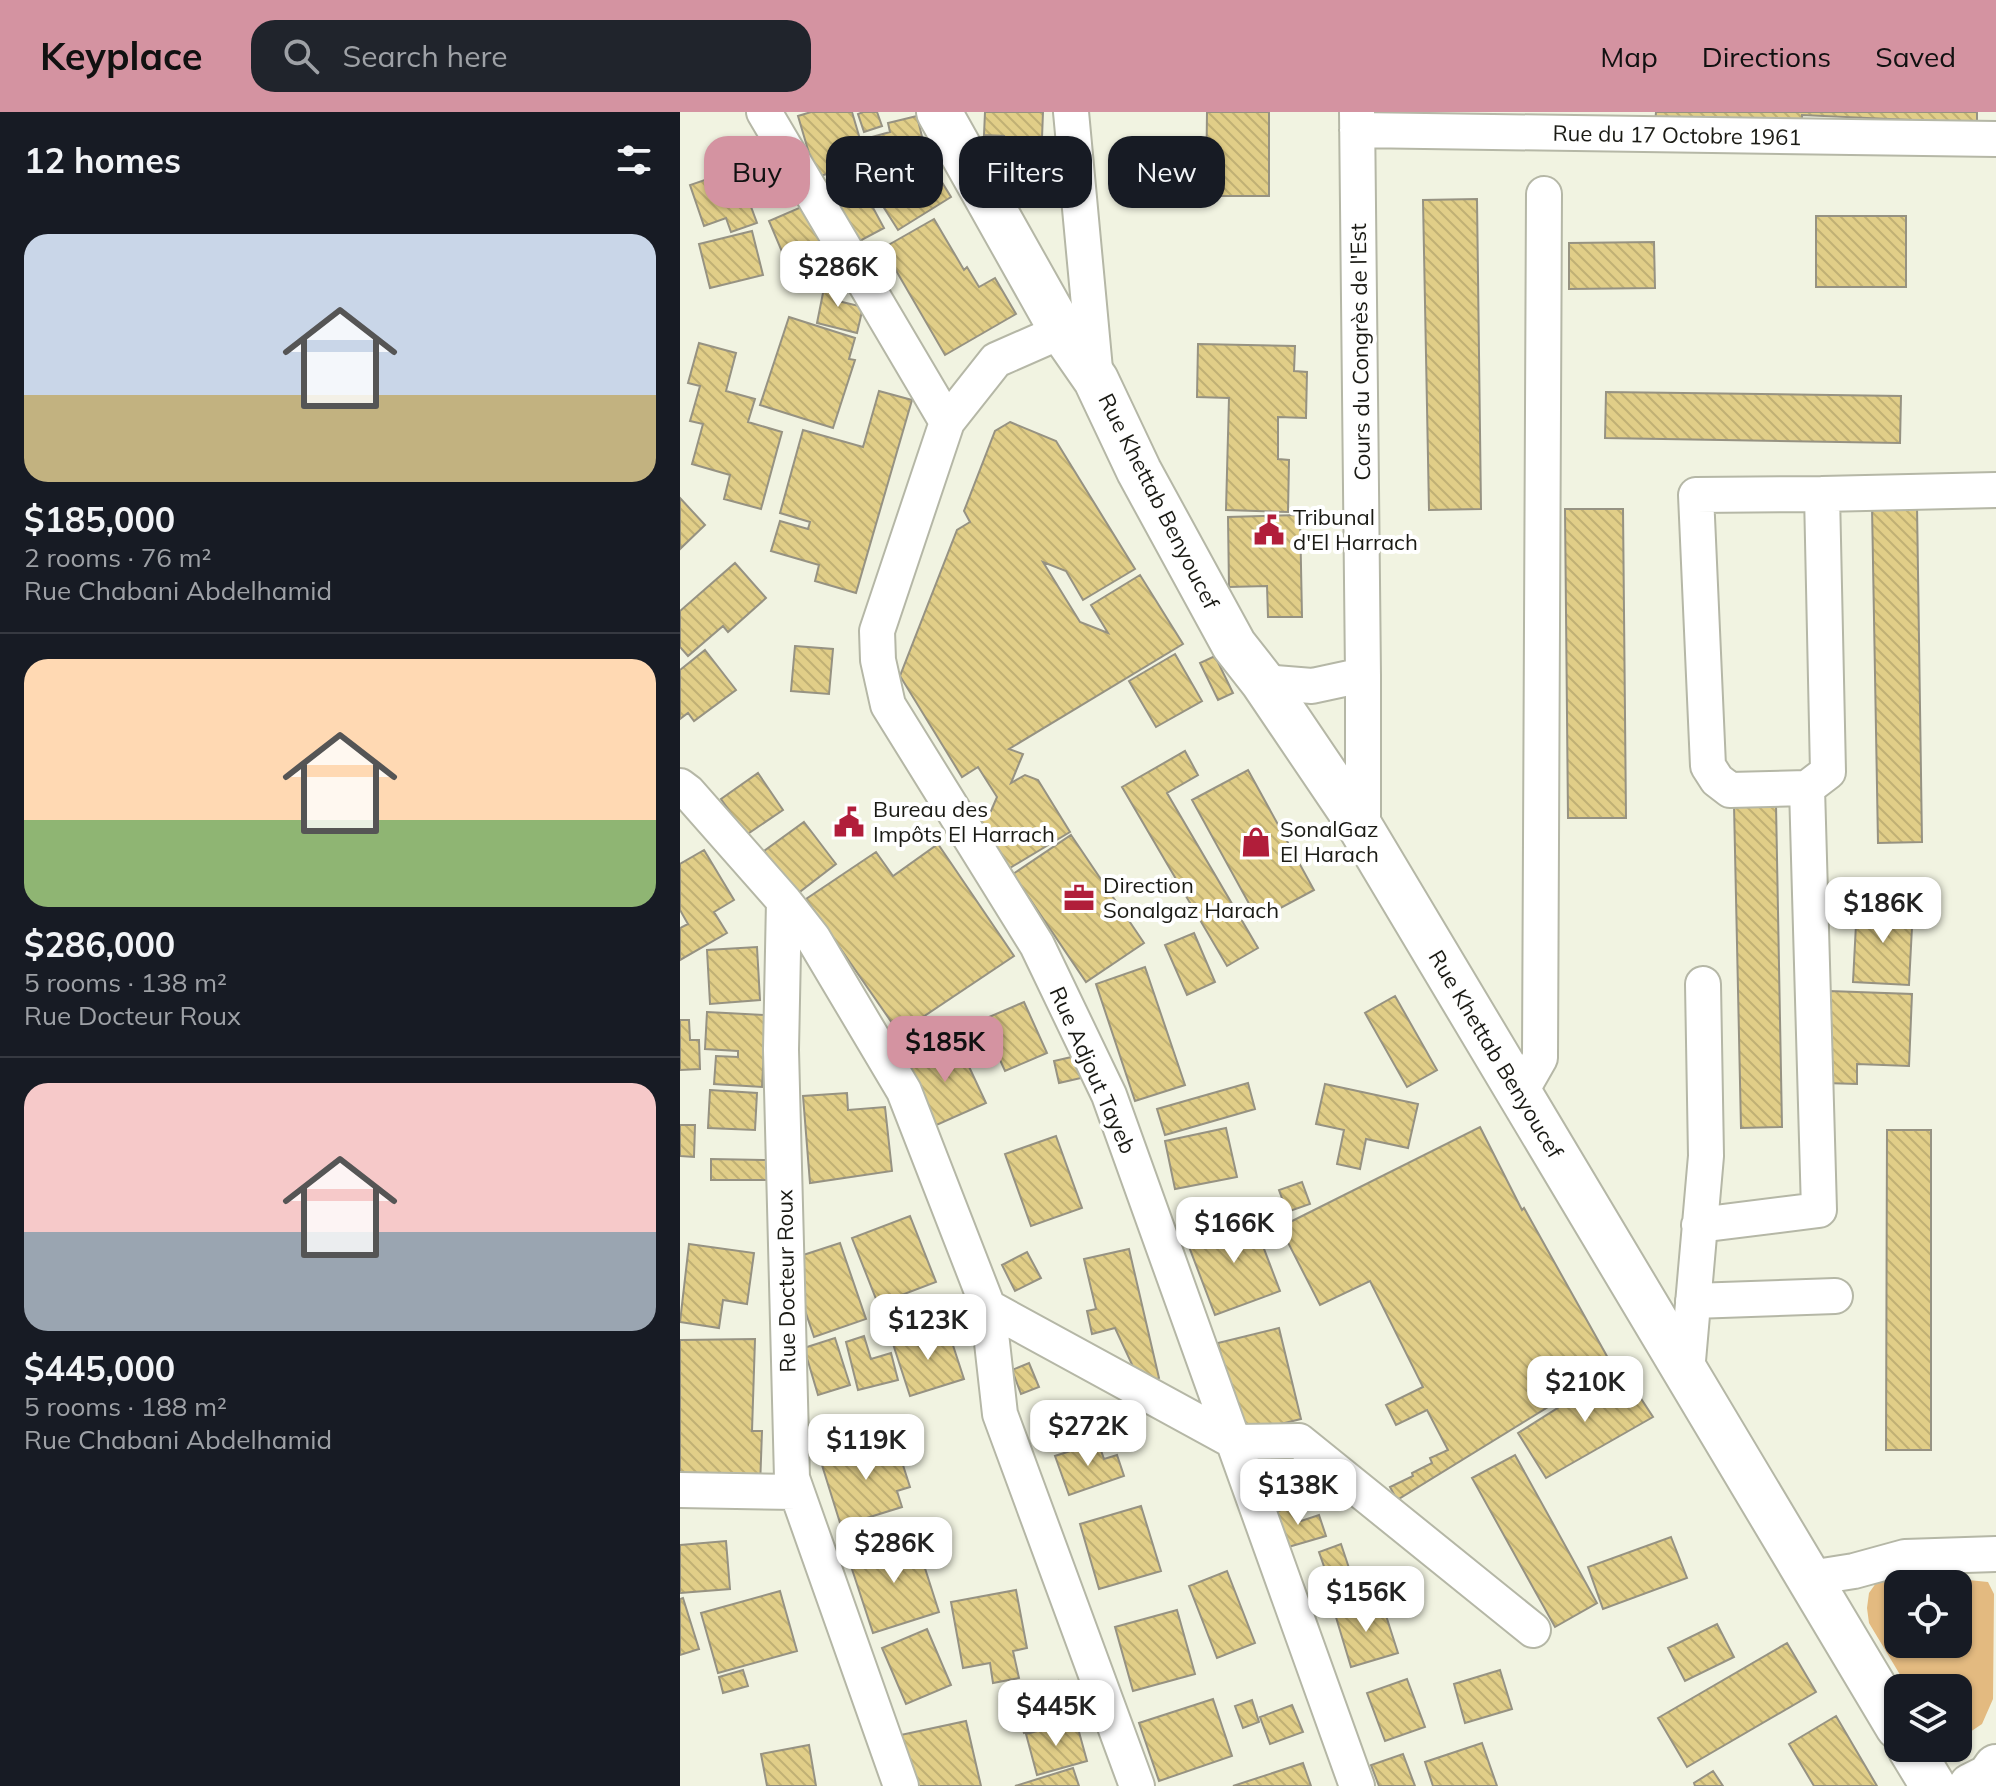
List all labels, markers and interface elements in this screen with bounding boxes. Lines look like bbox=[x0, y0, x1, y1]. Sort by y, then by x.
search box bbox=[251, 20, 811, 92]
text: Keyplace bbox=[40, 32, 203, 80]
icon: search bbox=[279, 34, 323, 78]
text: Search here bbox=[343, 37, 508, 75]
text: Map bbox=[1600, 39, 1658, 74]
text: Directions bbox=[1702, 39, 1831, 74]
text: Saved bbox=[1875, 39, 1956, 74]
street label: Rue du 17 Octobre 1961 bbox=[1552, 119, 1802, 151]
chip: Buy bbox=[704, 136, 810, 208]
chip: Rent bbox=[826, 136, 943, 208]
chip: Filters bbox=[959, 136, 1092, 208]
chip: New bbox=[1108, 136, 1225, 208]
icon: filters bbox=[612, 138, 656, 182]
text: 12 homes bbox=[24, 139, 181, 182]
street label: Cours du Congrès de l'Est bbox=[1344, 223, 1376, 481]
pin: $286K bbox=[782, 241, 894, 309]
text: $286K bbox=[798, 250, 878, 283]
icon: home bbox=[268, 286, 412, 430]
street label: Rue Khettab Benyoucef bbox=[1092, 389, 1226, 614]
text: $185,000 bbox=[24, 498, 175, 541]
place label: Tribunal d'El Harrach bbox=[1293, 503, 1418, 556]
public building icon: Tribunal d'El Harrach bbox=[1252, 513, 1286, 547]
text: 2 rooms · 76 m² bbox=[24, 541, 211, 574]
text: Rue Chabani Abdelhamid bbox=[24, 574, 332, 607]
icon: home bbox=[268, 711, 412, 855]
place label: Bureau des Impôts El Harrach bbox=[873, 795, 1055, 848]
public building icon: Bureau des Impôts El Harrach bbox=[832, 805, 866, 839]
place label: SonalGaz El Harach bbox=[1280, 815, 1379, 868]
shop icon: SonalGaz El Harach bbox=[1239, 825, 1273, 859]
place label: Direction Sonalgaz Harach bbox=[1103, 871, 1279, 924]
pin: $186K bbox=[1827, 877, 1939, 945]
office icon: Direction Sonalgaz Harach bbox=[1062, 881, 1096, 915]
text: $186K bbox=[1843, 886, 1923, 919]
text: $286,000 bbox=[24, 923, 175, 966]
street label: Rue Khettab Benyoucef bbox=[1423, 945, 1570, 1164]
text: 5 rooms · 138 m² bbox=[24, 966, 227, 999]
street label: Rue Adjout Tayeb bbox=[1044, 982, 1142, 1158]
text: Rue Docteur Roux bbox=[24, 999, 241, 1032]
pin: $185K bbox=[889, 1016, 1001, 1084]
text: $185K bbox=[905, 1025, 985, 1058]
icon: home bbox=[268, 1135, 412, 1279]
street label: Rue Docteur Roux bbox=[770, 1189, 802, 1373]
pin: $166K bbox=[1178, 1197, 1290, 1265]
text: $166K bbox=[1194, 1206, 1274, 1239]
pin: $123K bbox=[872, 1294, 984, 1362]
text: $123K bbox=[888, 1303, 968, 1336]
text: $445,000 bbox=[24, 1347, 175, 1390]
pin: $210K bbox=[1529, 1356, 1641, 1424]
text: $210K bbox=[1545, 1365, 1625, 1398]
text: 5 rooms · 188 m² bbox=[24, 1390, 227, 1423]
pin: $272K bbox=[1032, 1400, 1144, 1468]
text: $272K bbox=[1048, 1409, 1128, 1442]
pin: $119K bbox=[810, 1414, 922, 1482]
text: Rue Chabani Abdelhamid bbox=[24, 1423, 332, 1456]
text: $119K bbox=[826, 1423, 906, 1456]
pin: $138K bbox=[1242, 1459, 1354, 1527]
text: $138K bbox=[1258, 1468, 1338, 1501]
pin: $286K bbox=[838, 1517, 950, 1585]
text: $286K bbox=[854, 1526, 934, 1559]
pin: $156K bbox=[1310, 1566, 1422, 1634]
map controls bbox=[1884, 1570, 1972, 1762]
button: locate bbox=[1884, 1570, 1972, 1658]
text: $156K bbox=[1326, 1575, 1406, 1608]
button: layers bbox=[1884, 1674, 1972, 1762]
pin: $445K bbox=[1000, 1680, 1112, 1748]
text: $445K bbox=[1016, 1689, 1096, 1722]

